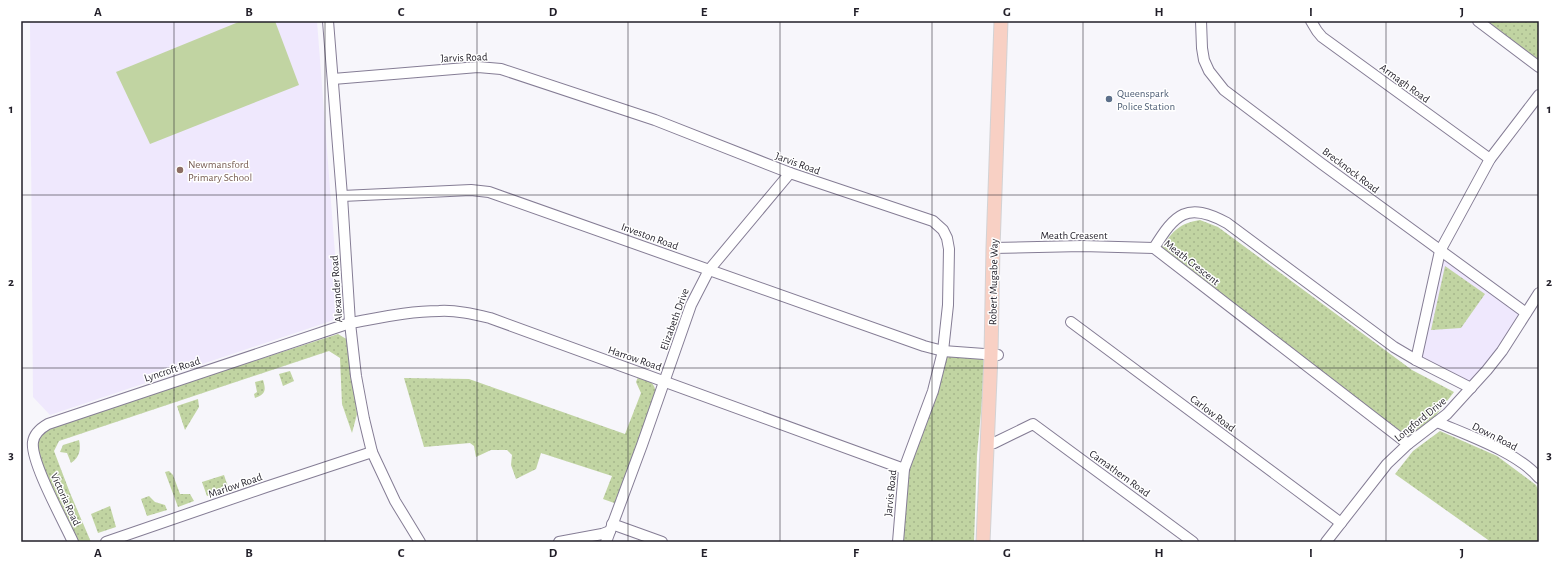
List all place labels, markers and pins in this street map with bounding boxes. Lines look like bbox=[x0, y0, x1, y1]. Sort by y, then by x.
place label: Queenspark Police Station bbox=[1117, 88, 1175, 112]
marker: Queenspark Police Station bbox=[1104, 94, 1114, 104]
place label: Newmansford Primary School bbox=[188, 159, 252, 183]
marker: Newmansford Primary School bbox=[175, 165, 185, 175]

